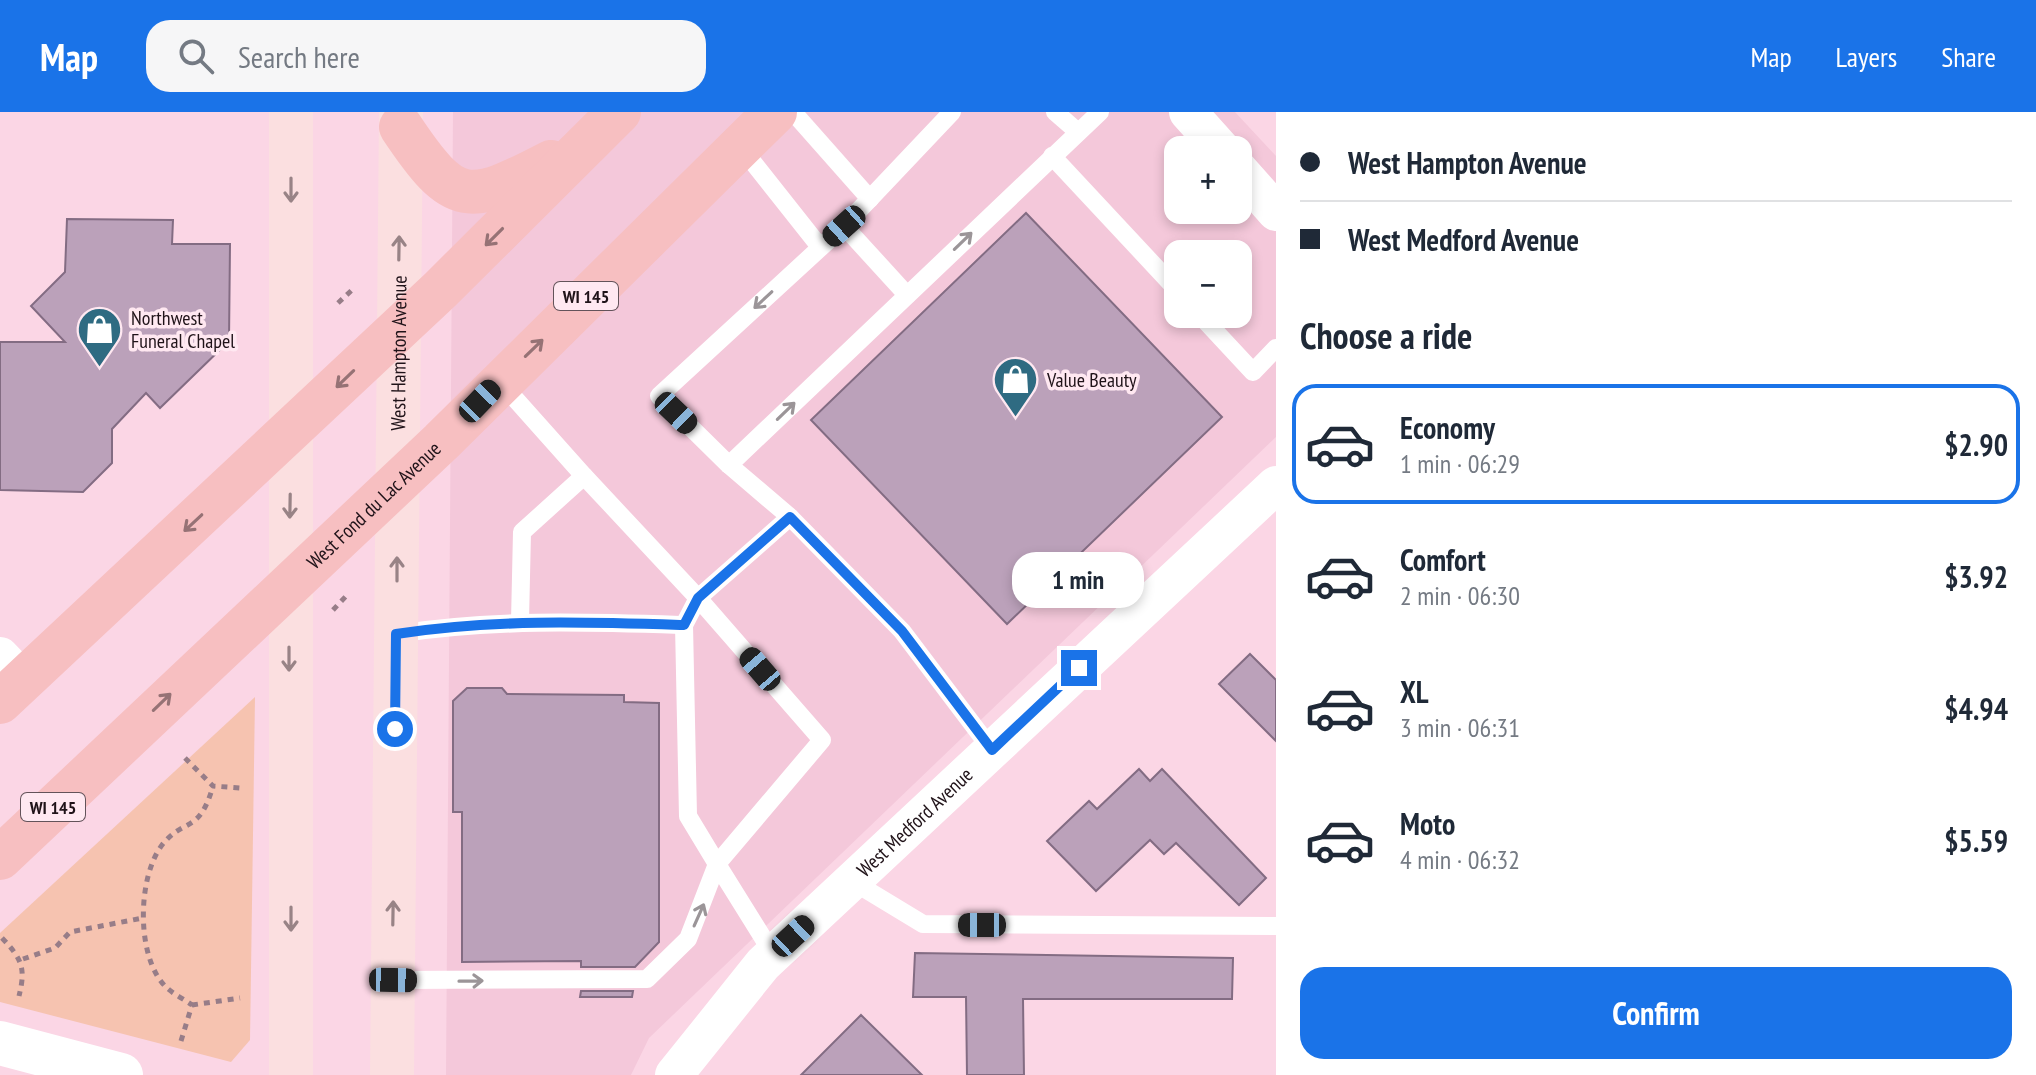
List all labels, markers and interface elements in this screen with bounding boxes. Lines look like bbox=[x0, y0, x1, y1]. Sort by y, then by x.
search box bbox=[146, 20, 706, 92]
text: Map bbox=[40, 32, 98, 81]
icon: search bbox=[174, 34, 218, 78]
text: Search here bbox=[238, 37, 360, 76]
text: Map bbox=[1750, 38, 1792, 75]
text: Layers bbox=[1836, 38, 1897, 75]
text: Share bbox=[1941, 38, 1996, 75]
map controls bbox=[1164, 136, 1252, 328]
button: + bbox=[1164, 136, 1252, 224]
text: West Hampton Avenue bbox=[1348, 143, 1587, 182]
one-way arrow bbox=[283, 176, 299, 203]
car bbox=[818, 201, 870, 251]
text: West Medford Avenue bbox=[1348, 220, 1579, 259]
one-way arrow bbox=[485, 227, 504, 246]
one-way arrow bbox=[953, 232, 973, 251]
one-way arrow bbox=[391, 235, 407, 262]
button: − bbox=[1164, 240, 1252, 328]
street label: West Hampton Avenue bbox=[385, 275, 412, 431]
road number: WI 145 bbox=[554, 282, 618, 310]
one-way arrow bbox=[753, 291, 773, 310]
place label: Northwest Funeral Chapel bbox=[131, 305, 235, 354]
shop icon: Northwest Funeral Chapel bbox=[76, 306, 124, 369]
text: Choose a ride bbox=[1300, 312, 1472, 359]
one-way arrow bbox=[524, 338, 544, 357]
shop icon: Value Beauty bbox=[992, 356, 1040, 419]
place label: Value Beauty bbox=[1046, 367, 1137, 393]
one-way arrow bbox=[336, 369, 355, 388]
car bbox=[455, 375, 505, 427]
car bbox=[650, 388, 702, 438]
one-way arrow bbox=[776, 402, 796, 421]
icon: car bbox=[1304, 408, 1376, 480]
text: Economy bbox=[1400, 408, 1495, 447]
text: $2.90 bbox=[1944, 425, 2008, 464]
street label: West Fond du Lac Avenue bbox=[301, 436, 446, 575]
text: 1 min · 06:29 bbox=[1400, 447, 1520, 480]
one-way arrow bbox=[282, 492, 298, 519]
one-way arrow bbox=[183, 513, 203, 531]
icon: car bbox=[1304, 540, 1376, 612]
text: Comfort bbox=[1400, 540, 1486, 579]
callout: 1 min bbox=[1013, 552, 1145, 608]
one-way arrow bbox=[389, 556, 405, 583]
text: $3.92 bbox=[1944, 557, 2008, 596]
text: 1 min bbox=[1052, 563, 1104, 596]
text: 2 min · 06:30 bbox=[1400, 579, 1520, 612]
car bbox=[735, 643, 785, 695]
one-way arrow bbox=[281, 645, 297, 672]
route end bbox=[1061, 650, 1097, 686]
icon: car bbox=[1304, 672, 1376, 744]
text: XL bbox=[1400, 672, 1429, 711]
text: $4.94 bbox=[1944, 689, 2008, 728]
one-way arrow bbox=[152, 694, 172, 712]
route start bbox=[377, 711, 413, 747]
text: 3 min · 06:31 bbox=[1400, 711, 1520, 744]
street label: West Medford Avenue bbox=[851, 762, 978, 883]
road number: WI 145 bbox=[21, 793, 85, 821]
icon: car bbox=[1304, 804, 1376, 876]
text: Moto bbox=[1400, 804, 1455, 843]
text: $5.59 bbox=[1944, 821, 2008, 860]
text: 4 min · 06:32 bbox=[1400, 843, 1520, 876]
one-way arrow bbox=[385, 900, 401, 927]
one-way arrow bbox=[692, 903, 707, 927]
one-way arrow bbox=[283, 905, 299, 932]
car bbox=[767, 911, 819, 961]
car bbox=[958, 913, 1006, 937]
button: Confirm bbox=[1300, 967, 2012, 1059]
car bbox=[369, 968, 417, 992]
one-way arrow bbox=[457, 973, 484, 989]

